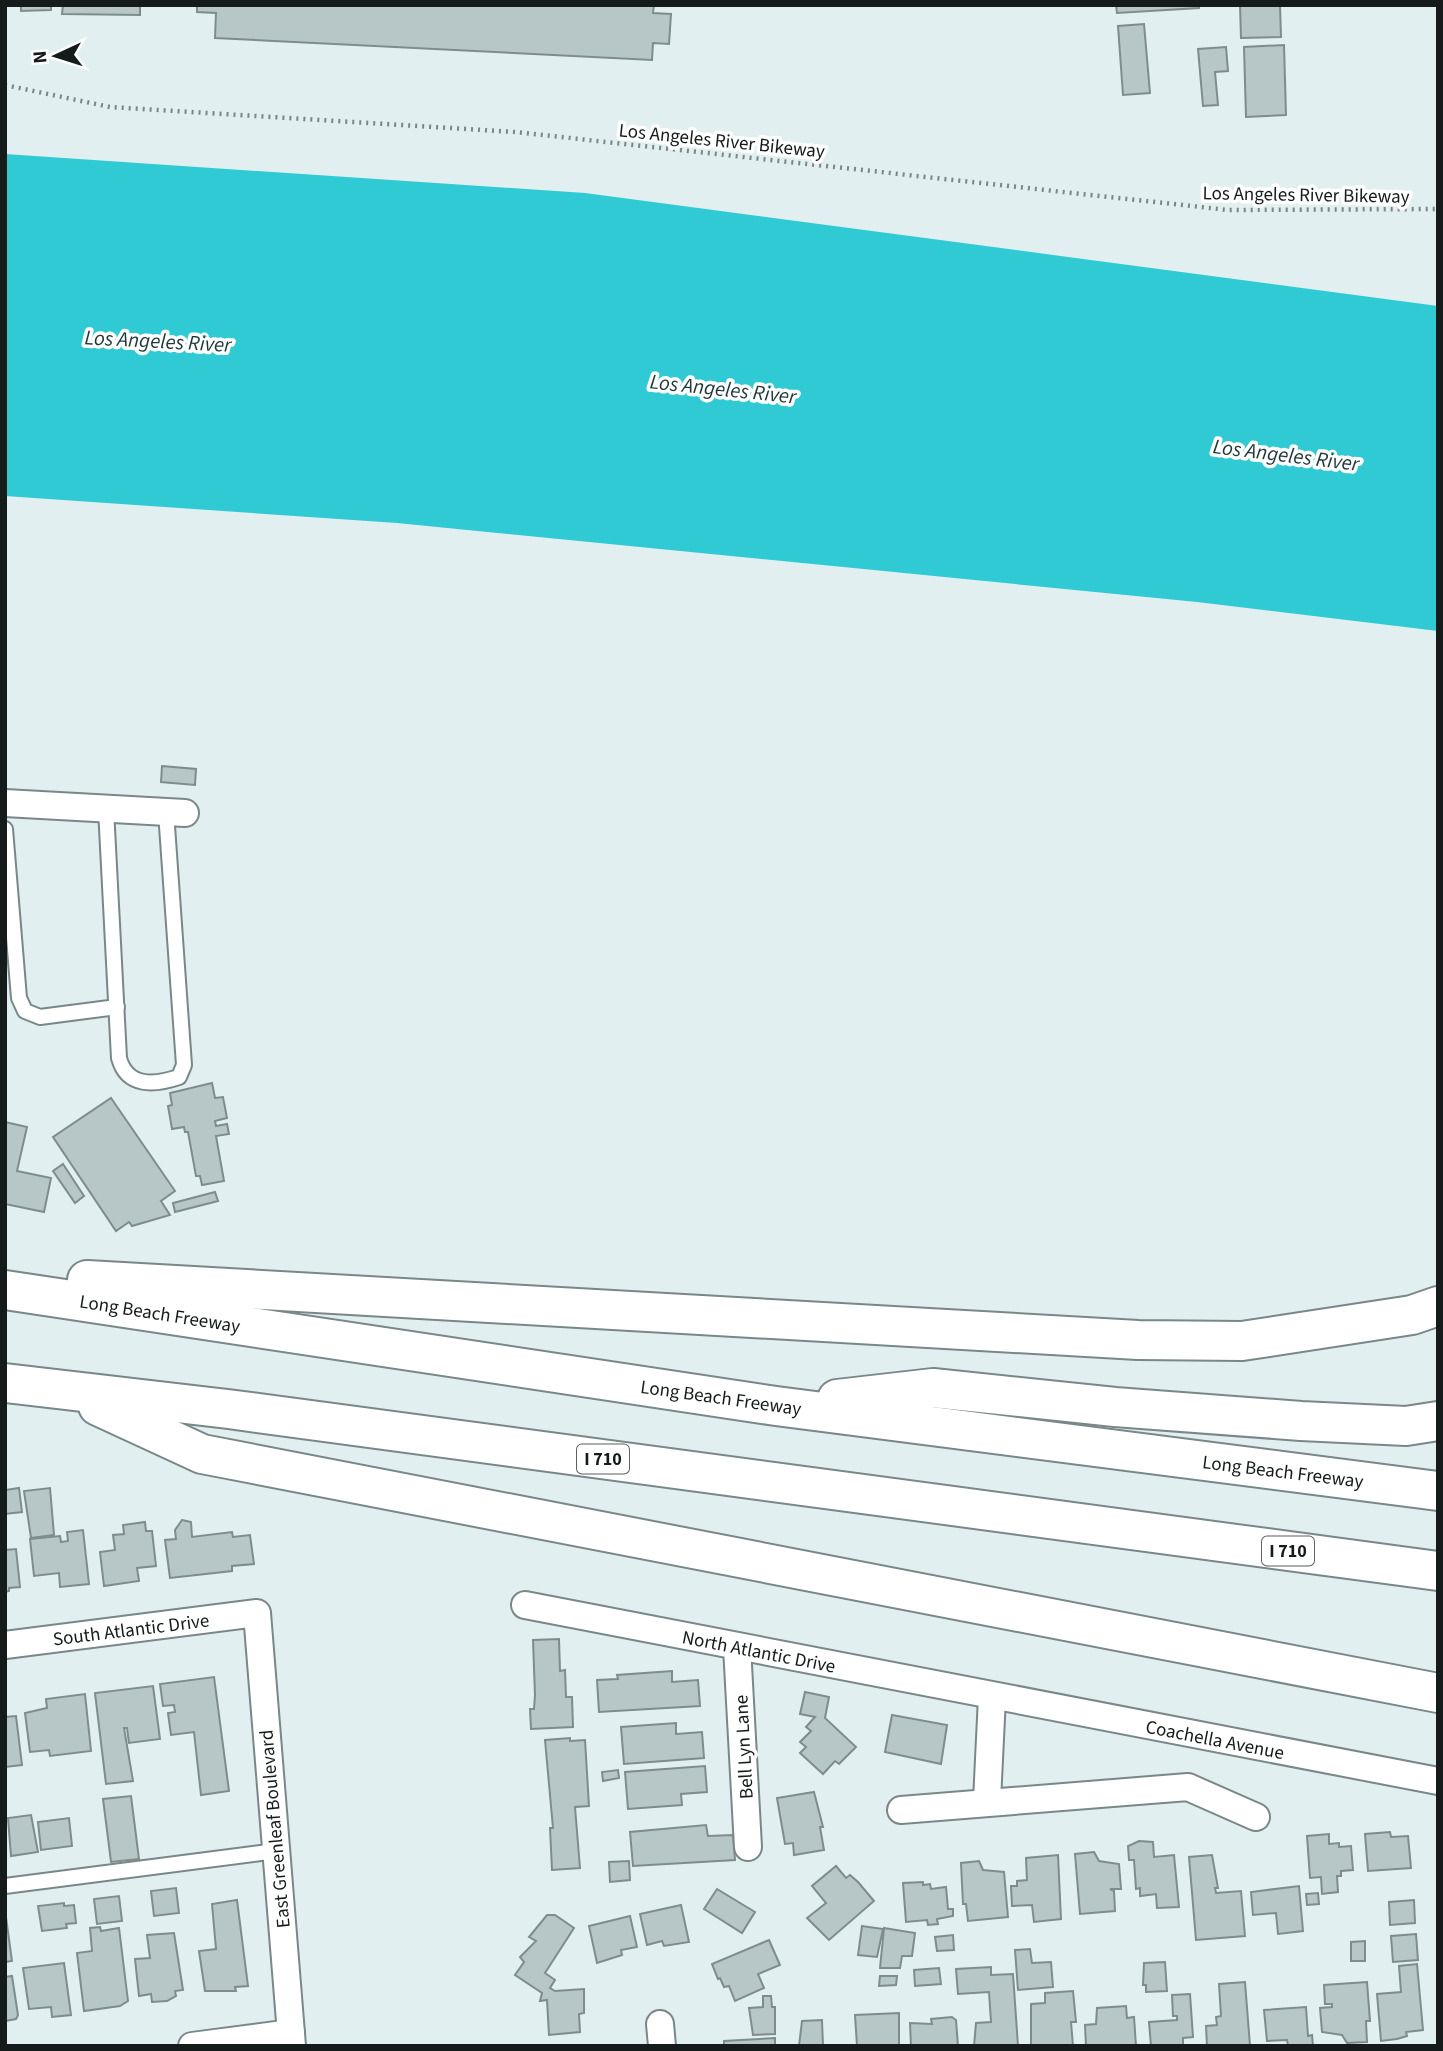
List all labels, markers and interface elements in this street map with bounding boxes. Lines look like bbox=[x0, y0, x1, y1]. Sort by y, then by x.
north arrow bbox=[21, 21, 91, 91]
text: N bbox=[27, 50, 54, 64]
street label: Los Angeles River Bikeway bbox=[618, 117, 826, 166]
street label: Los Angeles River Bikeway bbox=[1202, 180, 1410, 211]
water label: Los Angeles River bbox=[84, 322, 233, 360]
water label: Los Angeles River bbox=[648, 366, 798, 412]
water label: Los Angeles River bbox=[1211, 431, 1362, 479]
street label: Long Beach Freeway bbox=[78, 1288, 242, 1341]
street label: Long Beach Freeway bbox=[639, 1374, 803, 1423]
road number: I 710 bbox=[577, 1444, 629, 1474]
street label: Long Beach Freeway bbox=[1201, 1449, 1365, 1496]
road number: I 710 bbox=[1262, 1536, 1314, 1566]
street label: South Atlantic Drive bbox=[51, 1607, 211, 1653]
street label: North Atlantic Drive bbox=[680, 1624, 838, 1681]
street label: Bell Lyn Lane bbox=[728, 1694, 761, 1800]
street label: Coachella Avenue bbox=[1143, 1714, 1286, 1767]
street label: East Greenleaf Boulevard bbox=[253, 1729, 298, 1929]

